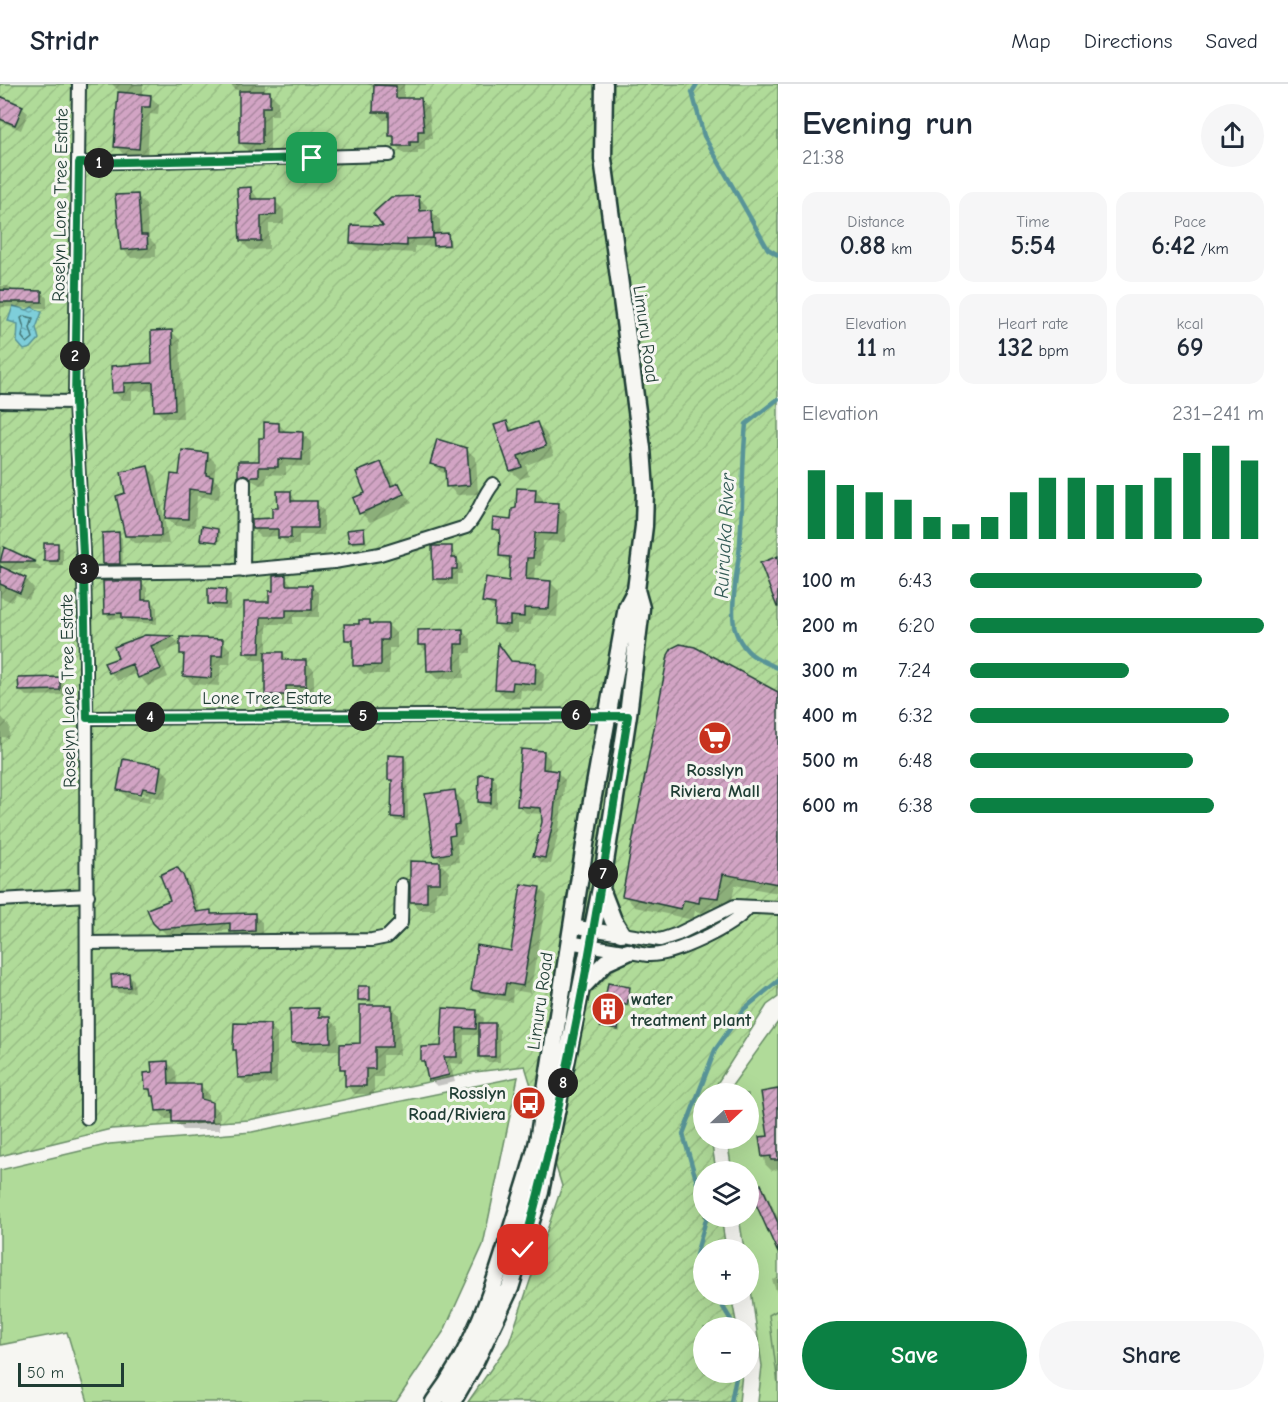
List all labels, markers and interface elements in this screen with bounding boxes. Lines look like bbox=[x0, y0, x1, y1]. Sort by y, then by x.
text: Stridr bbox=[30, 25, 98, 57]
text: Map bbox=[1011, 29, 1051, 53]
text: Directions bbox=[1084, 29, 1173, 53]
text: Saved bbox=[1206, 29, 1258, 53]
text: Evening run bbox=[802, 104, 973, 142]
button: share bbox=[1201, 104, 1264, 167]
street label: Roselyn Lone Tree Estate bbox=[48, 108, 73, 302]
pin bbox=[286, 132, 337, 183]
icon: arrive bbox=[295, 141, 328, 174]
text: 21:38 bbox=[802, 146, 844, 169]
pin: 1 bbox=[84, 148, 114, 178]
text: 1 bbox=[96, 154, 102, 172]
text: Distance bbox=[847, 213, 905, 231]
text: Time bbox=[1016, 213, 1050, 231]
text: Pace bbox=[1174, 213, 1206, 231]
text: 0.88 bbox=[840, 231, 886, 261]
text: 5:54 bbox=[1010, 231, 1056, 261]
text: 6:42 bbox=[1151, 231, 1195, 261]
text: km bbox=[886, 240, 912, 258]
text: /km bbox=[1195, 240, 1229, 258]
street label: Limuru Road bbox=[628, 284, 663, 384]
text: Elevation bbox=[845, 315, 907, 333]
text: Heart rate bbox=[998, 315, 1068, 333]
text: kcal bbox=[1177, 315, 1203, 333]
text: 11 bbox=[856, 333, 877, 363]
text: 132 bbox=[997, 333, 1033, 363]
text: 69 bbox=[1176, 333, 1204, 363]
pin: 2 bbox=[60, 341, 90, 371]
text: m bbox=[877, 342, 896, 360]
text: bpm bbox=[1033, 342, 1069, 360]
text: 2 bbox=[71, 347, 79, 365]
text: Elevation bbox=[802, 402, 879, 425]
text: 231–241 m bbox=[1172, 402, 1264, 425]
water label: Ruiruaka River bbox=[710, 472, 739, 599]
pin: 3 bbox=[69, 554, 99, 584]
text: 3 bbox=[80, 560, 88, 578]
text: 100 m bbox=[802, 569, 856, 592]
text: 6:43 bbox=[898, 569, 932, 592]
street label: Roselyn Lone Tree Estate bbox=[56, 594, 81, 788]
text: 200 m bbox=[802, 614, 858, 637]
text: 6:20 bbox=[898, 614, 935, 637]
text: 300 m bbox=[802, 659, 858, 682]
text: 7:24 bbox=[898, 659, 931, 682]
street label: Lone Tree Estate bbox=[202, 688, 332, 709]
pin: 6 bbox=[561, 700, 591, 730]
pin: 5 bbox=[348, 701, 378, 731]
pin: 4 bbox=[135, 702, 165, 732]
text: 400 m bbox=[802, 704, 857, 727]
text: 6:32 bbox=[898, 704, 933, 727]
text: 6 bbox=[572, 706, 580, 724]
text: 5 bbox=[359, 707, 367, 725]
text: 4 bbox=[146, 708, 154, 726]
supermarket icon: Rosslyn Riviera Mall bbox=[697, 720, 733, 756]
text: 500 m bbox=[802, 749, 859, 772]
text: 6:48 bbox=[898, 749, 932, 772]
place label: Rosslyn Riviera Mall bbox=[670, 760, 760, 802]
text: 600 m bbox=[802, 794, 858, 817]
text: 6:38 bbox=[898, 794, 933, 817]
pin: 7 bbox=[588, 859, 618, 889]
text: 7 bbox=[599, 865, 607, 883]
street label: Limuru Road bbox=[523, 951, 558, 1051]
place label: water treatment plant bbox=[630, 989, 752, 1031]
building icon: water treatment plant bbox=[590, 991, 626, 1027]
pin: 8 bbox=[548, 1068, 578, 1098]
text: 8 bbox=[559, 1074, 567, 1092]
place label: Rosslyn Road/Riviera bbox=[408, 1083, 506, 1125]
north arrow bbox=[693, 1083, 759, 1149]
map controls bbox=[693, 1083, 759, 1383]
bus stop icon: Rosslyn Road/Riviera bbox=[511, 1085, 547, 1121]
button: layers bbox=[693, 1161, 759, 1227]
pin bbox=[497, 1224, 548, 1275]
icon: check bbox=[506, 1233, 539, 1266]
button: + bbox=[693, 1239, 759, 1305]
button: − bbox=[693, 1317, 759, 1383]
button: Save bbox=[802, 1321, 1027, 1390]
button: Share bbox=[1039, 1321, 1264, 1390]
scale bar bbox=[18, 1360, 124, 1388]
text: 50 m bbox=[27, 1364, 64, 1382]

